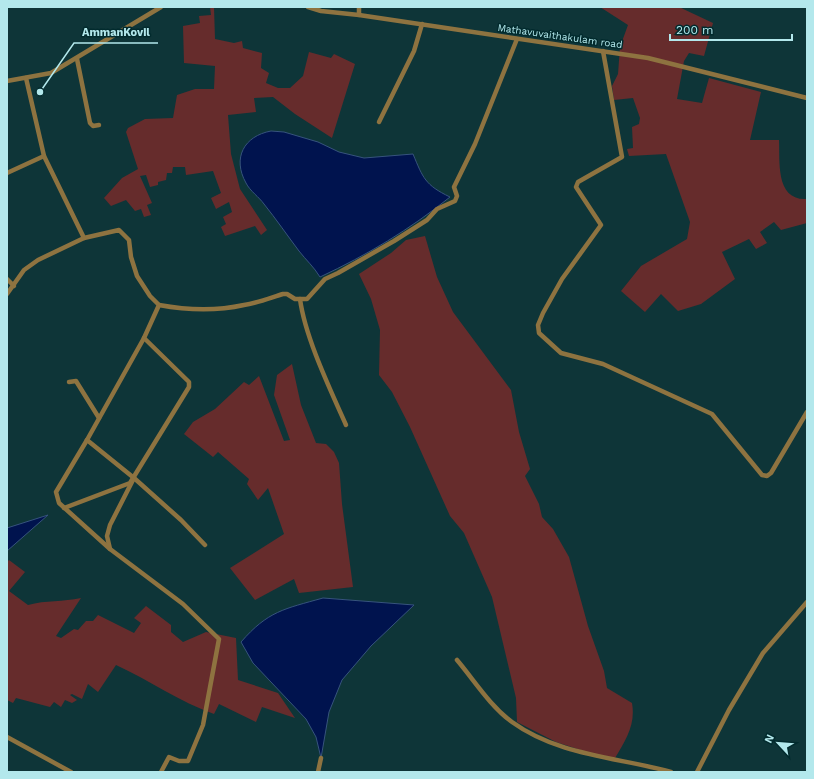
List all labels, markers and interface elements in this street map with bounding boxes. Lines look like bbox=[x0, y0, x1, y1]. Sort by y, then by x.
scale bar bbox=[670, 16, 792, 42]
callout: AmmanKovil bbox=[74, 20, 158, 43]
street label: Mathavuvaithakulam road bbox=[497, 22, 623, 50]
text: 200 m bbox=[676, 23, 713, 37]
text: AmmanKovil bbox=[82, 26, 150, 39]
north arrow bbox=[758, 723, 798, 763]
text: N bbox=[762, 732, 777, 745]

